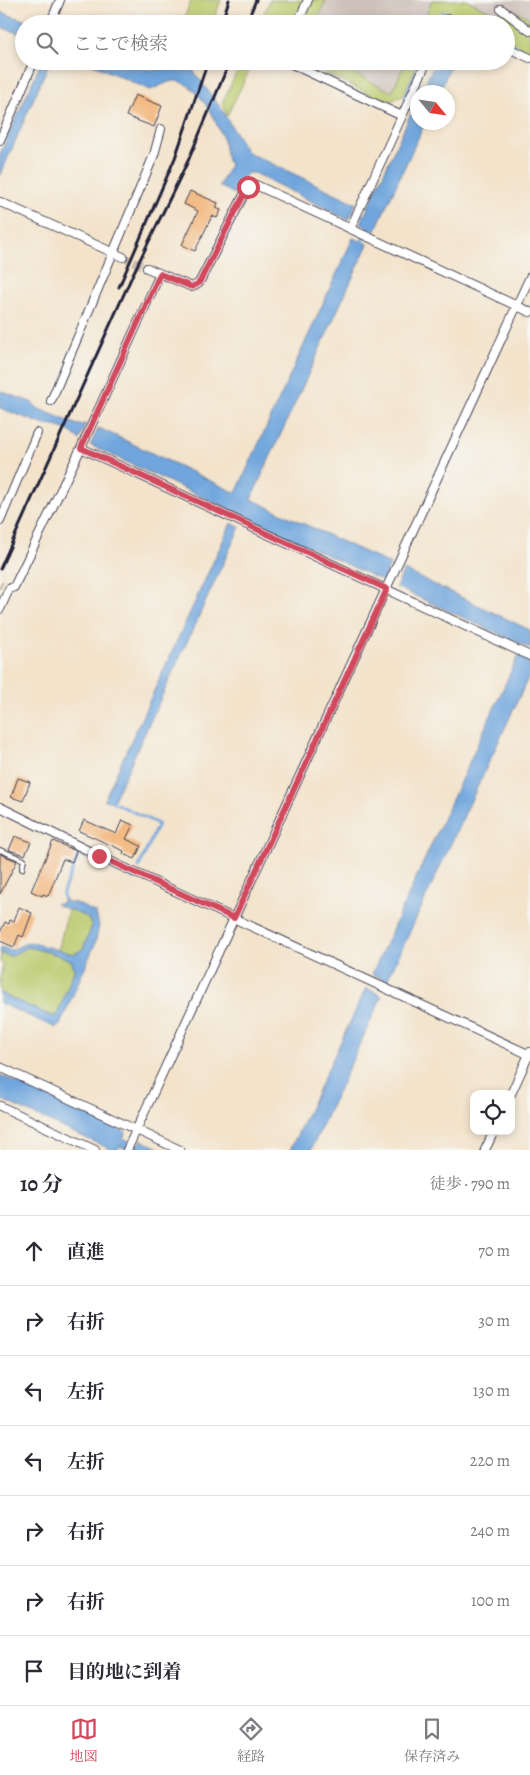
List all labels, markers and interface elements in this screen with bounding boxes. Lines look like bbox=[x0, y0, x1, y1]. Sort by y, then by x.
search box bbox=[15, 15, 515, 70]
icon: search bbox=[33, 29, 61, 57]
text: ここで検索 bbox=[73, 31, 168, 57]
north arrow bbox=[410, 85, 455, 130]
route start bbox=[237, 176, 260, 199]
route end bbox=[88, 845, 111, 868]
map controls bbox=[470, 1090, 515, 1135]
button: locate bbox=[470, 1090, 515, 1135]
text: 10 分 bbox=[20, 1170, 63, 1198]
text: 徒歩 · 790 m bbox=[429, 1173, 510, 1195]
icon: ahead bbox=[20, 1237, 48, 1265]
text: 直進 bbox=[67, 1239, 105, 1265]
text: 70 m bbox=[478, 1240, 510, 1262]
icon: right bbox=[20, 1307, 48, 1335]
text: 右折 bbox=[67, 1309, 105, 1335]
text: 30 m bbox=[478, 1310, 510, 1332]
icon: left bbox=[20, 1377, 48, 1405]
text: 左折 bbox=[67, 1379, 105, 1405]
text: 130 m bbox=[473, 1380, 510, 1402]
icon: left bbox=[20, 1447, 48, 1475]
text: 左折 bbox=[67, 1449, 105, 1475]
text: 220 m bbox=[470, 1450, 510, 1472]
icon: right bbox=[20, 1517, 48, 1545]
text: 右折 bbox=[67, 1519, 105, 1545]
text: 240 m bbox=[470, 1520, 510, 1542]
icon: right bbox=[20, 1587, 48, 1615]
text: 右折 bbox=[67, 1589, 105, 1615]
text: 100 m bbox=[471, 1590, 510, 1612]
icon: arrive bbox=[20, 1657, 48, 1685]
text: 目的地に到着 bbox=[67, 1659, 181, 1685]
tab: 地図 bbox=[70, 1715, 98, 1766]
tab: 経路 bbox=[237, 1715, 265, 1766]
tab: 保存済み bbox=[404, 1715, 460, 1766]

